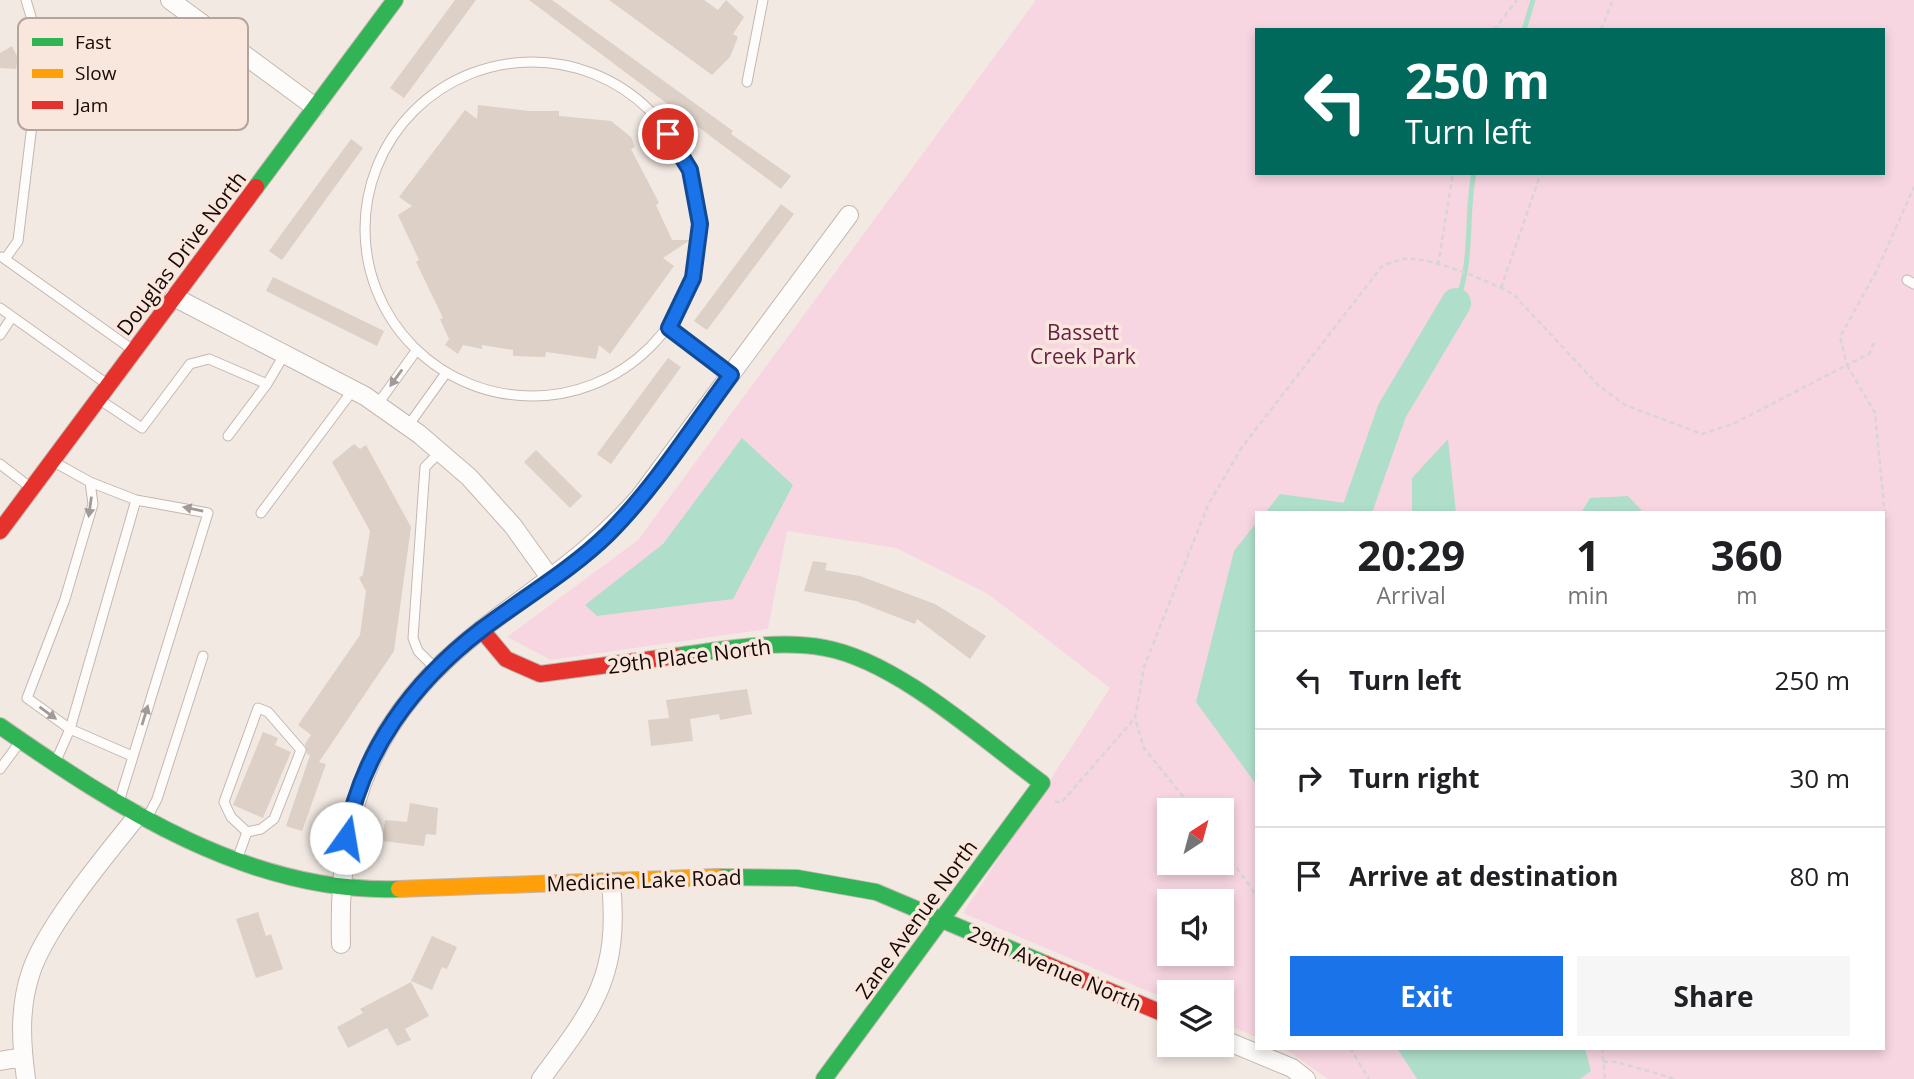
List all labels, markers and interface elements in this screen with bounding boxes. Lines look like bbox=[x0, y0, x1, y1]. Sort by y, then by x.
legend bbox=[18, 18, 248, 130]
text: Fast bbox=[75, 29, 111, 55]
text: 250 m bbox=[1405, 47, 1550, 113]
icon: left bbox=[1290, 56, 1381, 147]
text: Slow bbox=[75, 60, 117, 86]
text: Jam bbox=[73, 92, 108, 118]
pin bbox=[638, 104, 698, 164]
text: Turn left bbox=[1405, 110, 1531, 153]
icon: arrive bbox=[649, 115, 687, 153]
street label: Douglas Drive North bbox=[110, 165, 252, 341]
park label: Bassett Creek Park bbox=[1030, 318, 1136, 370]
one-way arrow bbox=[390, 369, 404, 387]
one-way arrow bbox=[84, 496, 95, 518]
one-way arrow bbox=[182, 504, 204, 515]
text: 20:29 bbox=[1357, 526, 1465, 583]
text: 1 bbox=[1576, 526, 1600, 583]
text: 360 bbox=[1711, 526, 1783, 583]
text: Arrival bbox=[1377, 579, 1446, 611]
text: min bbox=[1567, 579, 1609, 611]
text: m bbox=[1736, 579, 1757, 611]
street label: 29th Place North bbox=[606, 632, 772, 680]
icon: left bbox=[1290, 661, 1328, 699]
text: Turn left bbox=[1349, 662, 1461, 698]
text: 250 m bbox=[1775, 662, 1850, 698]
one-way arrow bbox=[141, 704, 151, 725]
one-way arrow bbox=[39, 706, 57, 720]
icon: right bbox=[1290, 759, 1328, 797]
text: Turn right bbox=[1349, 760, 1480, 796]
text: 30 m bbox=[1789, 760, 1850, 796]
north arrow bbox=[1157, 798, 1234, 875]
map controls bbox=[1157, 798, 1234, 1057]
position arrow bbox=[309, 801, 383, 875]
street label: Zane Avenue North bbox=[849, 834, 983, 1004]
icon: arrive bbox=[1290, 857, 1328, 895]
text: Arrive at destination bbox=[1349, 858, 1618, 894]
text: 80 m bbox=[1789, 858, 1850, 894]
street label: Medicine Lake Road bbox=[546, 863, 742, 897]
button: sound bbox=[1157, 889, 1234, 966]
street label: 29th Avenue North bbox=[964, 919, 1146, 1017]
button: Exit bbox=[1290, 956, 1563, 1036]
button: Share bbox=[1577, 956, 1850, 1036]
button: layers bbox=[1157, 980, 1234, 1057]

